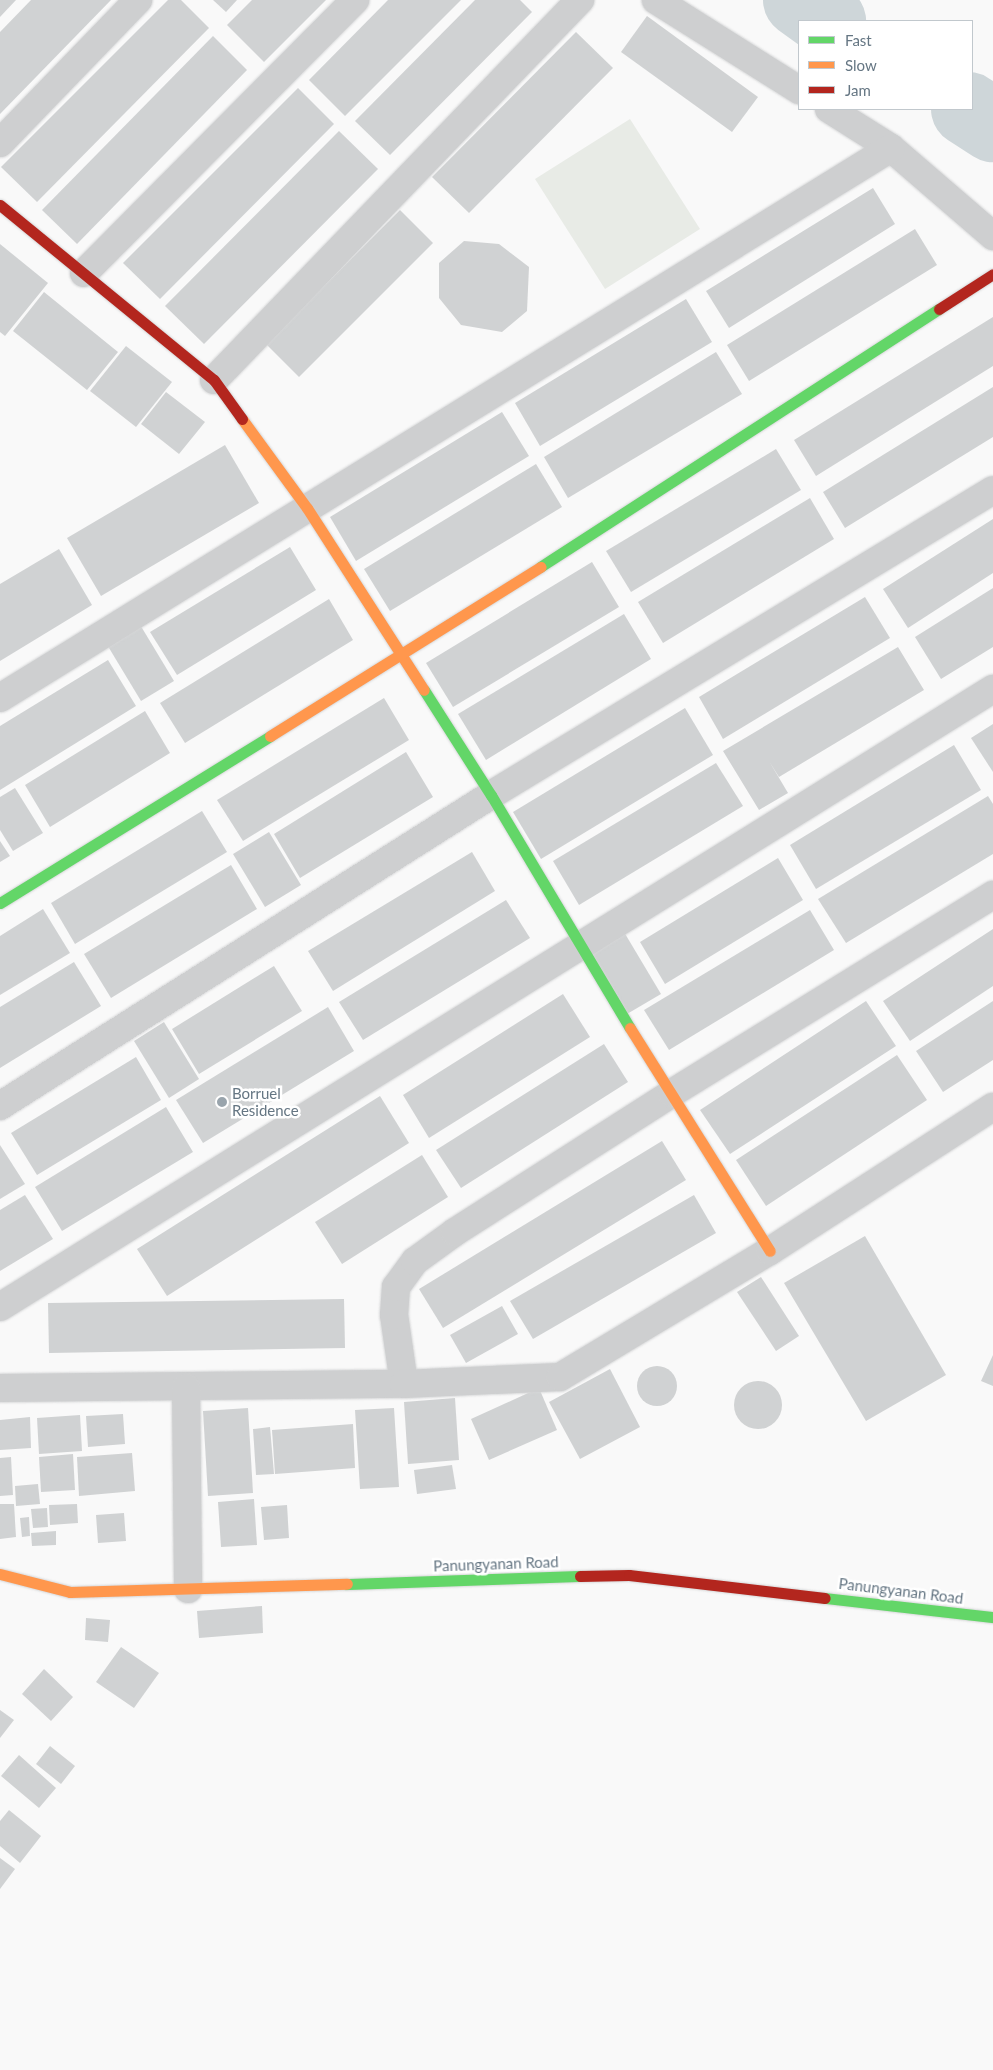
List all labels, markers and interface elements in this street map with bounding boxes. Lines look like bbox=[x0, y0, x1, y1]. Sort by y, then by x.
legend bbox=[798, 20, 973, 110]
text: Fast bbox=[845, 31, 872, 49]
text: Slow bbox=[845, 56, 877, 74]
text: Jam bbox=[845, 81, 871, 99]
place label: Borruel Residence bbox=[232, 1084, 299, 1119]
marker: Borruel Residence bbox=[216, 1096, 228, 1108]
street label: Panungyanan Road bbox=[433, 1553, 559, 1575]
street label: Panungyanan Road bbox=[838, 1574, 964, 1608]

